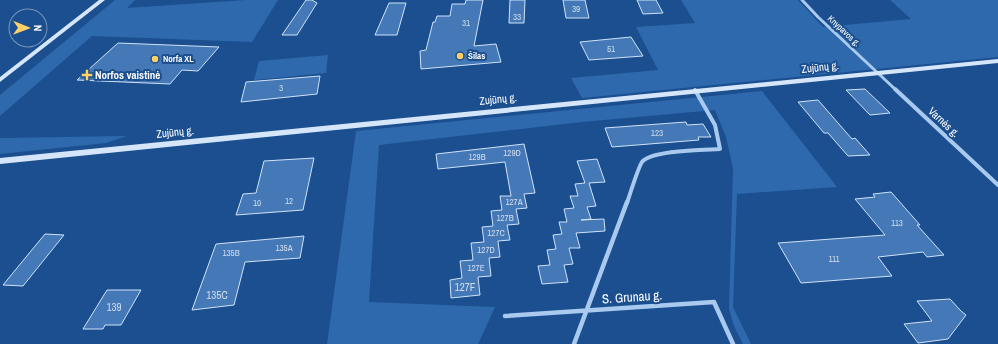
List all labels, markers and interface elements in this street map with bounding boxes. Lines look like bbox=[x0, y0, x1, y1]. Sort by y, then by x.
house number: 39 bbox=[572, 3, 580, 15]
north arrow bbox=[8, 8, 48, 48]
house number: 33 bbox=[513, 11, 521, 23]
street label: Knypavos g. bbox=[825, 13, 863, 49]
house number: 31 bbox=[462, 17, 470, 29]
text: N bbox=[31, 25, 45, 32]
house number: 51 bbox=[607, 43, 615, 55]
place label: Šilas bbox=[468, 50, 485, 62]
marker: Šilas bbox=[455, 51, 465, 61]
place label: Norfa XL bbox=[163, 53, 194, 65]
marker: Norfa XL bbox=[150, 54, 160, 64]
street label: Zujūnų g. bbox=[801, 58, 839, 76]
place label: Norfos vaistinė bbox=[95, 68, 160, 82]
marker: Norfos vaistinė bbox=[82, 70, 92, 80]
house number: 3 bbox=[279, 82, 283, 94]
street label: Zujūnų g. bbox=[479, 90, 517, 108]
street label: Varnės g. bbox=[925, 104, 963, 140]
street label: Zujūnų g. bbox=[156, 123, 194, 141]
house number: 123 bbox=[651, 127, 663, 139]
house number: 129D bbox=[503, 147, 521, 159]
house number: 129B bbox=[468, 151, 486, 163]
house number: 12 bbox=[285, 195, 293, 207]
house number: 127A bbox=[505, 196, 523, 208]
house number: 10 bbox=[253, 197, 261, 209]
house number: 127B bbox=[496, 212, 514, 224]
house number: 113 bbox=[891, 217, 903, 229]
house number: 127C bbox=[487, 227, 505, 239]
house number: 135A bbox=[275, 242, 293, 254]
house number: 127D bbox=[477, 244, 495, 256]
house number: 135B bbox=[222, 247, 240, 259]
house number: 111 bbox=[828, 253, 840, 265]
house number: 127E bbox=[467, 262, 485, 274]
house number: 127F bbox=[455, 280, 476, 294]
street label: S. Grunau g. bbox=[601, 286, 663, 308]
house number: 135C bbox=[206, 288, 228, 302]
house number: 139 bbox=[106, 300, 122, 314]

